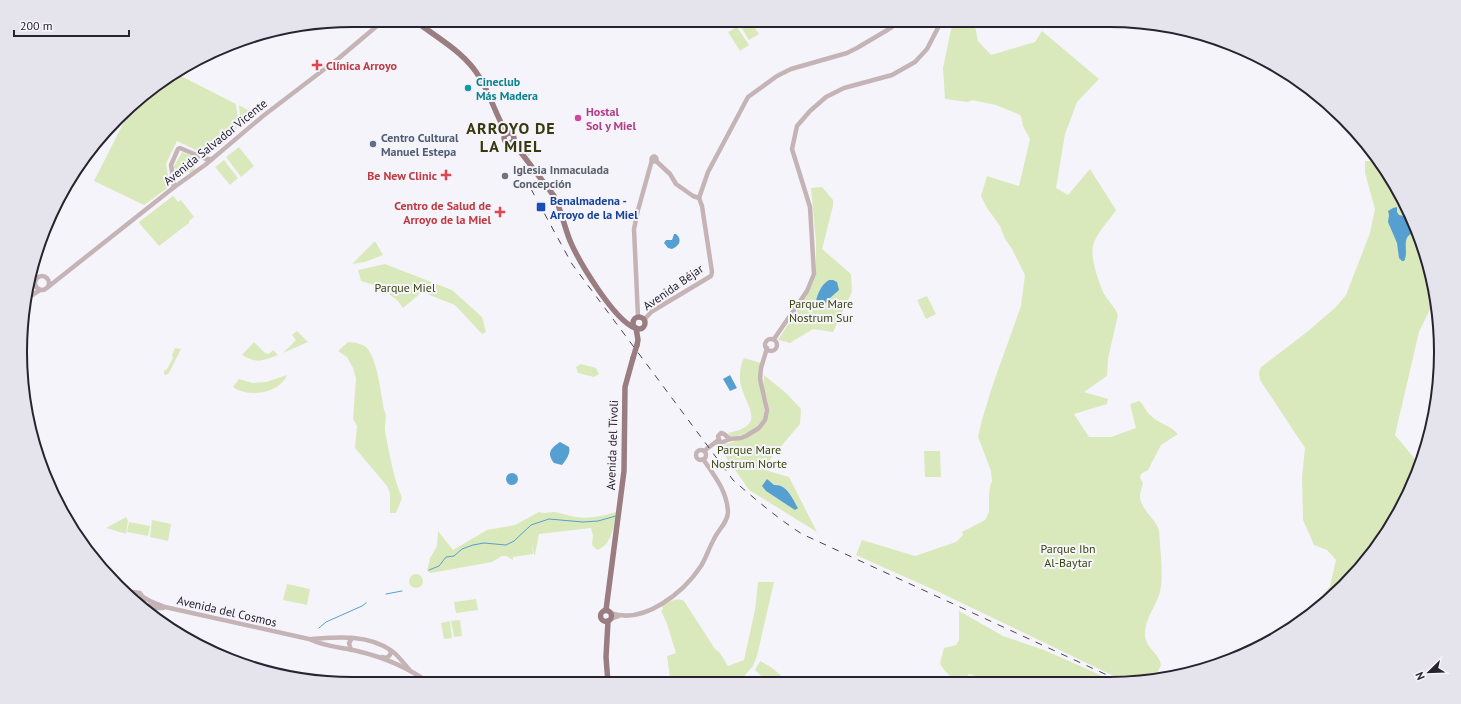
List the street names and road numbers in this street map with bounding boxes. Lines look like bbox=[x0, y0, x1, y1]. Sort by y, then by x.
street label: Avenida Salvador Vicente bbox=[160, 96, 270, 188]
street label: Avenida Béjar bbox=[640, 261, 706, 313]
street label: Avenida del Tívoli bbox=[603, 400, 621, 490]
street label: Avenida del Cosmos bbox=[176, 592, 278, 630]

